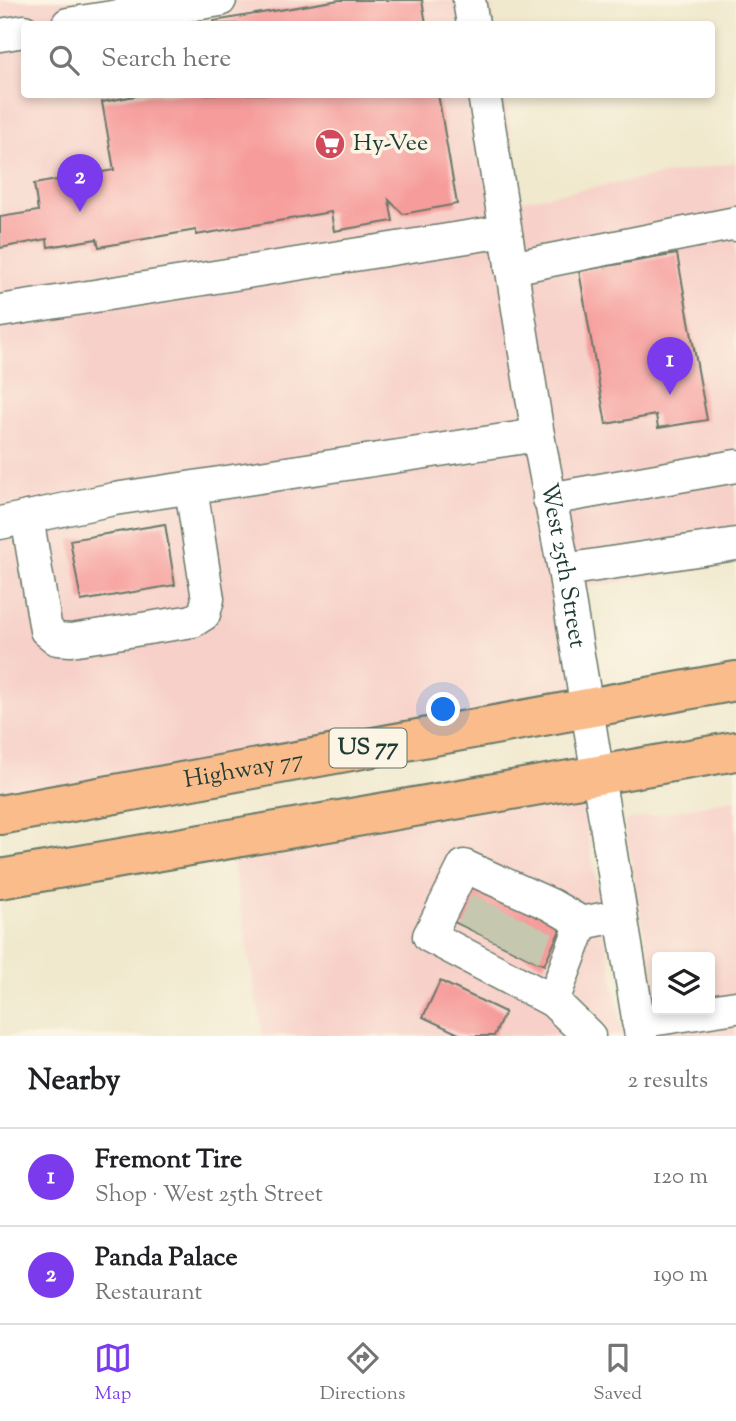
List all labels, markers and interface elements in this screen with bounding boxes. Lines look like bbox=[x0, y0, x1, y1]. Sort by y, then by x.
search box bbox=[21, 21, 715, 98]
icon: search bbox=[45, 41, 83, 79]
text: Search here bbox=[101, 41, 231, 78]
supermarket icon: Hy-Vee bbox=[313, 127, 347, 161]
place label: Hy-Vee bbox=[353, 127, 428, 161]
pin: 2 bbox=[57, 154, 103, 212]
pin: 1 bbox=[647, 337, 693, 395]
street label: West 25th Street bbox=[531, 480, 594, 651]
your location bbox=[426, 692, 460, 726]
road number: US 77 bbox=[330, 728, 406, 768]
street label: Highway 77 bbox=[181, 743, 307, 798]
map controls bbox=[652, 952, 715, 1015]
button: layers bbox=[652, 952, 715, 1015]
text: Nearby bbox=[28, 1060, 120, 1103]
text: 2 results bbox=[628, 1065, 708, 1098]
text: Fremont Tire bbox=[95, 1142, 242, 1179]
text: 1 bbox=[47, 1161, 55, 1194]
text: 120 m bbox=[653, 1161, 708, 1194]
text: Shop · West 25th Street bbox=[95, 1179, 323, 1212]
text: Panda Palace bbox=[95, 1240, 238, 1277]
text: 2 bbox=[46, 1259, 56, 1292]
text: 190 m bbox=[653, 1259, 708, 1292]
text: Restaurant bbox=[95, 1277, 202, 1310]
tab: Map bbox=[94, 1339, 132, 1408]
tab: Directions bbox=[320, 1339, 405, 1408]
tab: Saved bbox=[593, 1339, 642, 1408]

